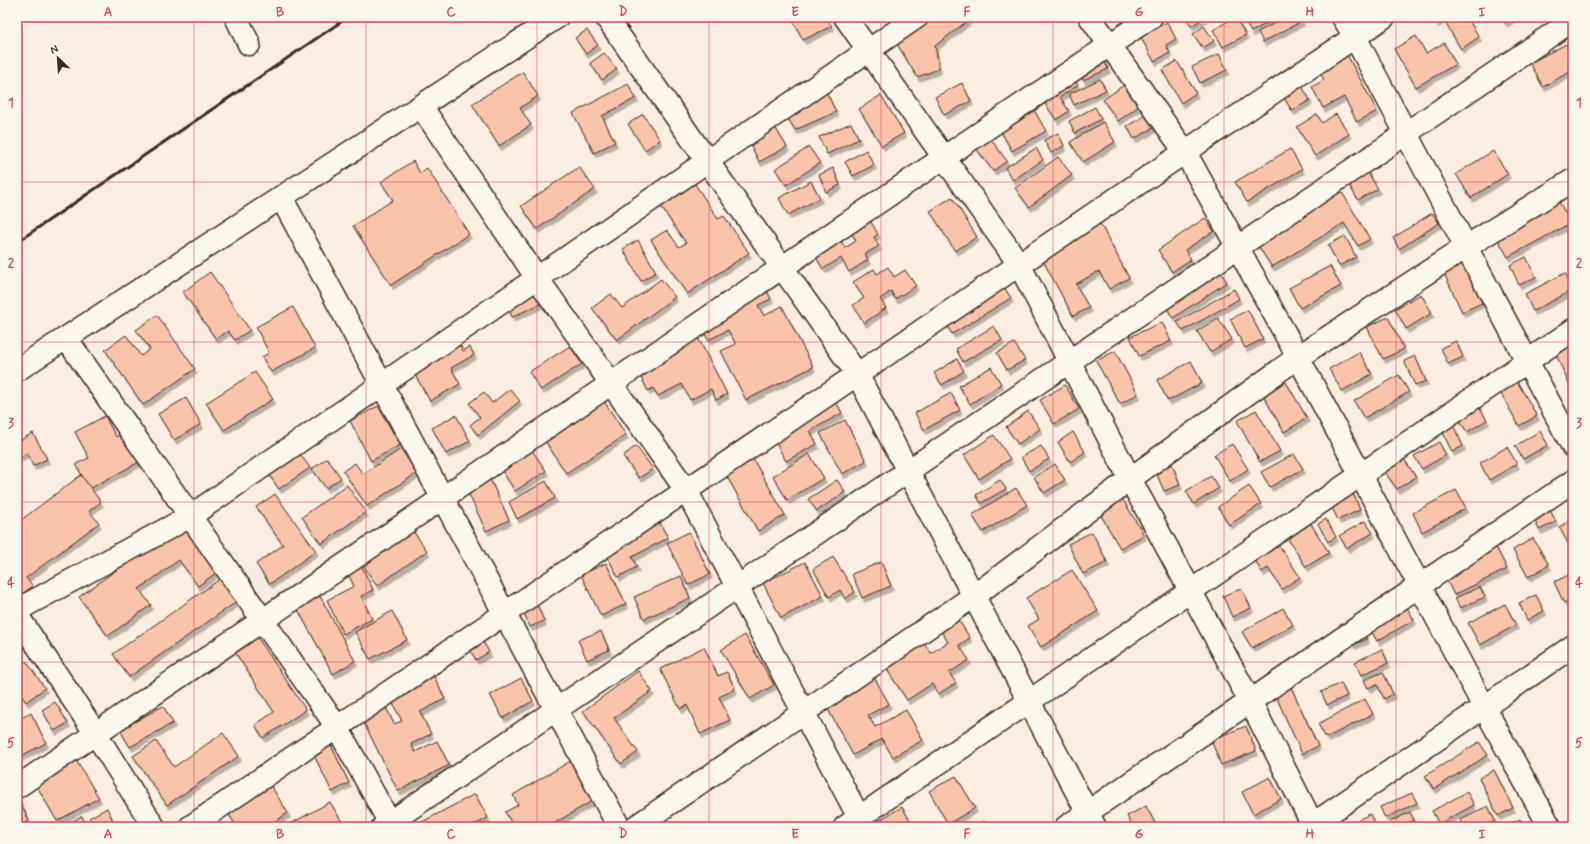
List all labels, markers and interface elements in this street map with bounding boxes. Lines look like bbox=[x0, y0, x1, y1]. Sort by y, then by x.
text: A bbox=[104, 4, 112, 21]
text: B bbox=[276, 4, 285, 21]
text: C bbox=[446, 4, 456, 21]
text: D bbox=[619, 4, 628, 21]
text: E bbox=[791, 4, 799, 21]
text: F bbox=[964, 4, 971, 21]
text: G bbox=[1135, 4, 1144, 21]
text: H bbox=[1306, 4, 1315, 21]
text: I bbox=[1479, 4, 1486, 21]
north arrow bbox=[38, 38, 78, 78]
text: N bbox=[48, 42, 60, 58]
text: 1 bbox=[8, 95, 14, 112]
text: 1 bbox=[1576, 95, 1582, 112]
text: 2 bbox=[8, 255, 15, 272]
text: 2 bbox=[1576, 255, 1583, 272]
text: 3 bbox=[8, 415, 14, 432]
text: 3 bbox=[1576, 415, 1582, 432]
text: 4 bbox=[7, 575, 15, 592]
text: 4 bbox=[1575, 575, 1583, 592]
text: 5 bbox=[7, 735, 15, 752]
text: 5 bbox=[1575, 735, 1583, 752]
text: A bbox=[104, 826, 112, 843]
text: B bbox=[276, 826, 285, 843]
text: C bbox=[446, 826, 456, 843]
text: D bbox=[619, 826, 628, 843]
text: E bbox=[791, 826, 799, 843]
text: F bbox=[964, 826, 971, 843]
text: G bbox=[1135, 826, 1144, 843]
text: H bbox=[1306, 826, 1315, 843]
text: I bbox=[1479, 826, 1486, 843]

